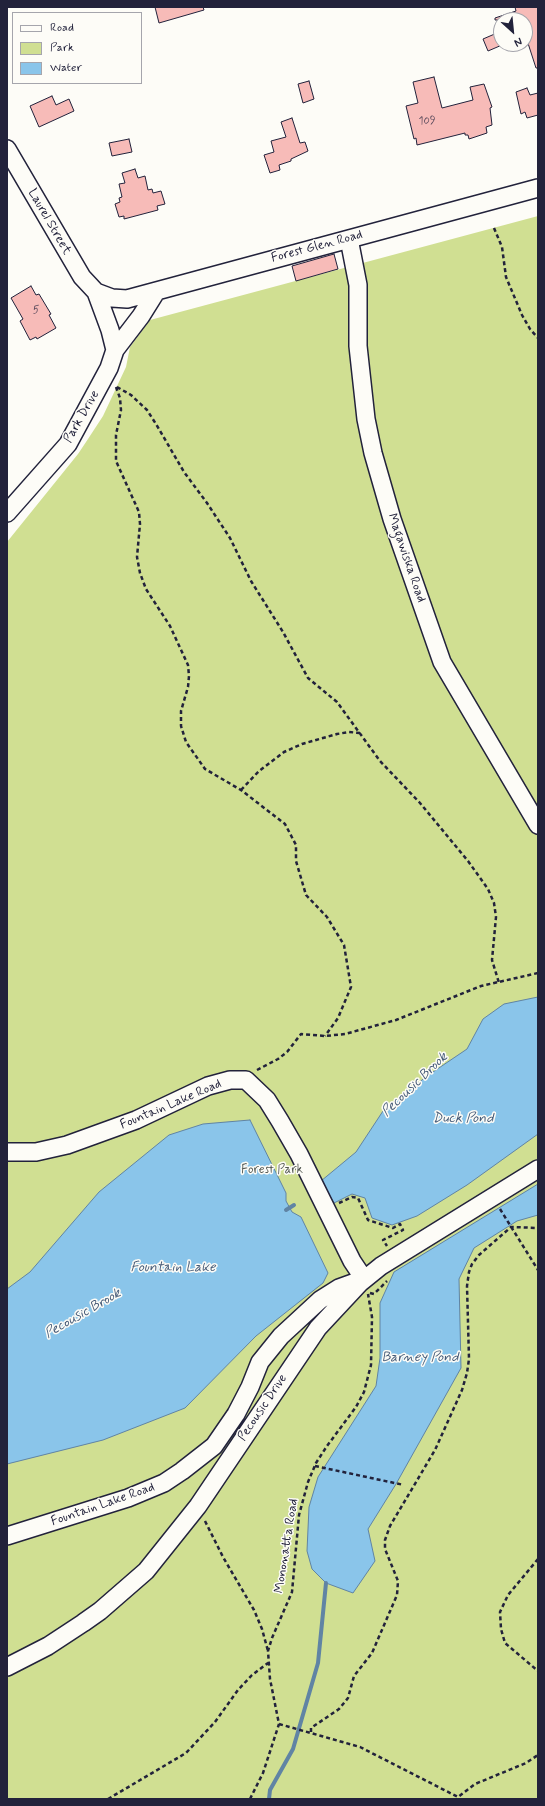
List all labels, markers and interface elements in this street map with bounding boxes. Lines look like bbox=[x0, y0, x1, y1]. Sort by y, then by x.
legend bbox=[12, 12, 142, 84]
north arrow bbox=[493, 12, 533, 52]
text: Road bbox=[50, 20, 74, 36]
text: N bbox=[512, 34, 524, 50]
text: Park bbox=[50, 40, 74, 56]
text: Water bbox=[50, 60, 82, 76]
house number: 109 bbox=[419, 115, 435, 129]
street label: Laurel Street bbox=[24, 186, 74, 258]
street label: Forest Glen Road bbox=[270, 227, 364, 267]
house number: 5 bbox=[33, 304, 39, 318]
street label: Park Drive bbox=[61, 388, 103, 446]
street label: Magawiska Road bbox=[383, 511, 429, 605]
water label: Pecousic Brook bbox=[378, 1049, 452, 1121]
street label: Fountain Lake Road bbox=[118, 1077, 224, 1133]
water label: Duck Pond bbox=[433, 1111, 493, 1127]
park label: Forest Park bbox=[241, 1162, 303, 1178]
water label: Fountain Lake bbox=[130, 1260, 216, 1276]
water label: Pecousic Brook bbox=[42, 1285, 124, 1343]
water label: Barney Pond bbox=[382, 1350, 458, 1366]
street label: Pecousic Drive bbox=[235, 1372, 291, 1444]
street label: Fountain Lake Road bbox=[49, 1480, 157, 1530]
street label: Mononatta Road bbox=[272, 1498, 302, 1594]

